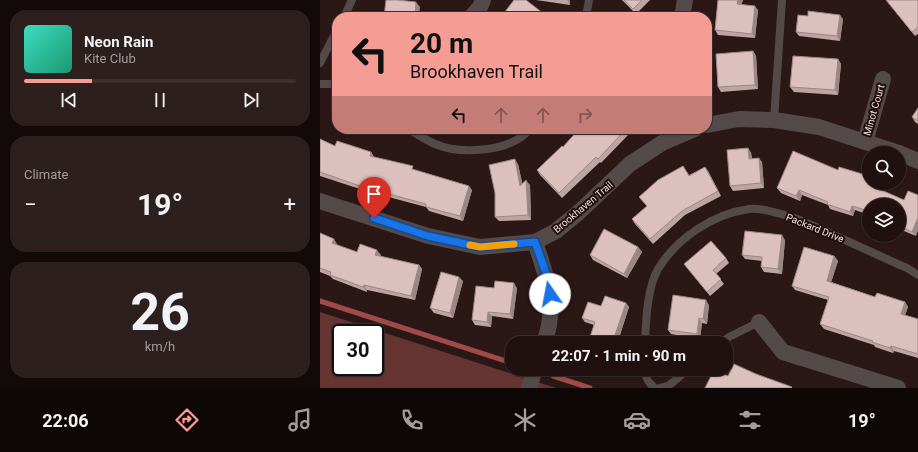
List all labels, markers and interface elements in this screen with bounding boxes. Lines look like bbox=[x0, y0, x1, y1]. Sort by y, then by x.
text: 20 m bbox=[410, 27, 473, 60]
icon: left bbox=[344, 28, 396, 80]
text: Neon Rain bbox=[84, 33, 153, 51]
text: Kite Club bbox=[84, 51, 136, 66]
text: Brookhaven Trail bbox=[410, 61, 543, 82]
street label: Minot Court bbox=[861, 83, 887, 137]
icon: previous bbox=[58, 89, 80, 111]
icon: pause bbox=[149, 89, 171, 111]
icon: next bbox=[240, 89, 262, 111]
icon: left bbox=[448, 104, 470, 126]
icon: ahead bbox=[490, 104, 512, 126]
icon: ahead bbox=[532, 104, 554, 126]
icon: right bbox=[574, 104, 596, 126]
map controls bbox=[862, 146, 906, 242]
button: search bbox=[862, 146, 906, 190]
text: Climate bbox=[24, 167, 68, 182]
pin bbox=[357, 177, 391, 218]
street label: Brookhaven Trail bbox=[551, 179, 615, 235]
icon: arrive bbox=[363, 183, 385, 205]
text: 19° bbox=[137, 187, 183, 222]
text: − bbox=[24, 192, 37, 217]
text: + bbox=[284, 192, 296, 217]
button: layers bbox=[862, 198, 906, 242]
street label: Packard Drive bbox=[785, 211, 845, 245]
position arrow bbox=[529, 273, 571, 315]
text: 26 bbox=[130, 282, 190, 343]
speed limit sign: 30 bbox=[332, 324, 384, 376]
text: km/h bbox=[145, 339, 175, 354]
text: 22:07 · 1 min · 90 m bbox=[552, 347, 686, 365]
icon: directions bbox=[173, 406, 201, 434]
icon: music bbox=[286, 406, 314, 434]
icon: phone bbox=[398, 406, 426, 434]
icon: climate bbox=[511, 406, 539, 434]
icon: car bbox=[623, 406, 651, 434]
icon: filters bbox=[736, 406, 764, 434]
text: 22:06 bbox=[42, 410, 89, 431]
text: 19° bbox=[848, 410, 876, 431]

